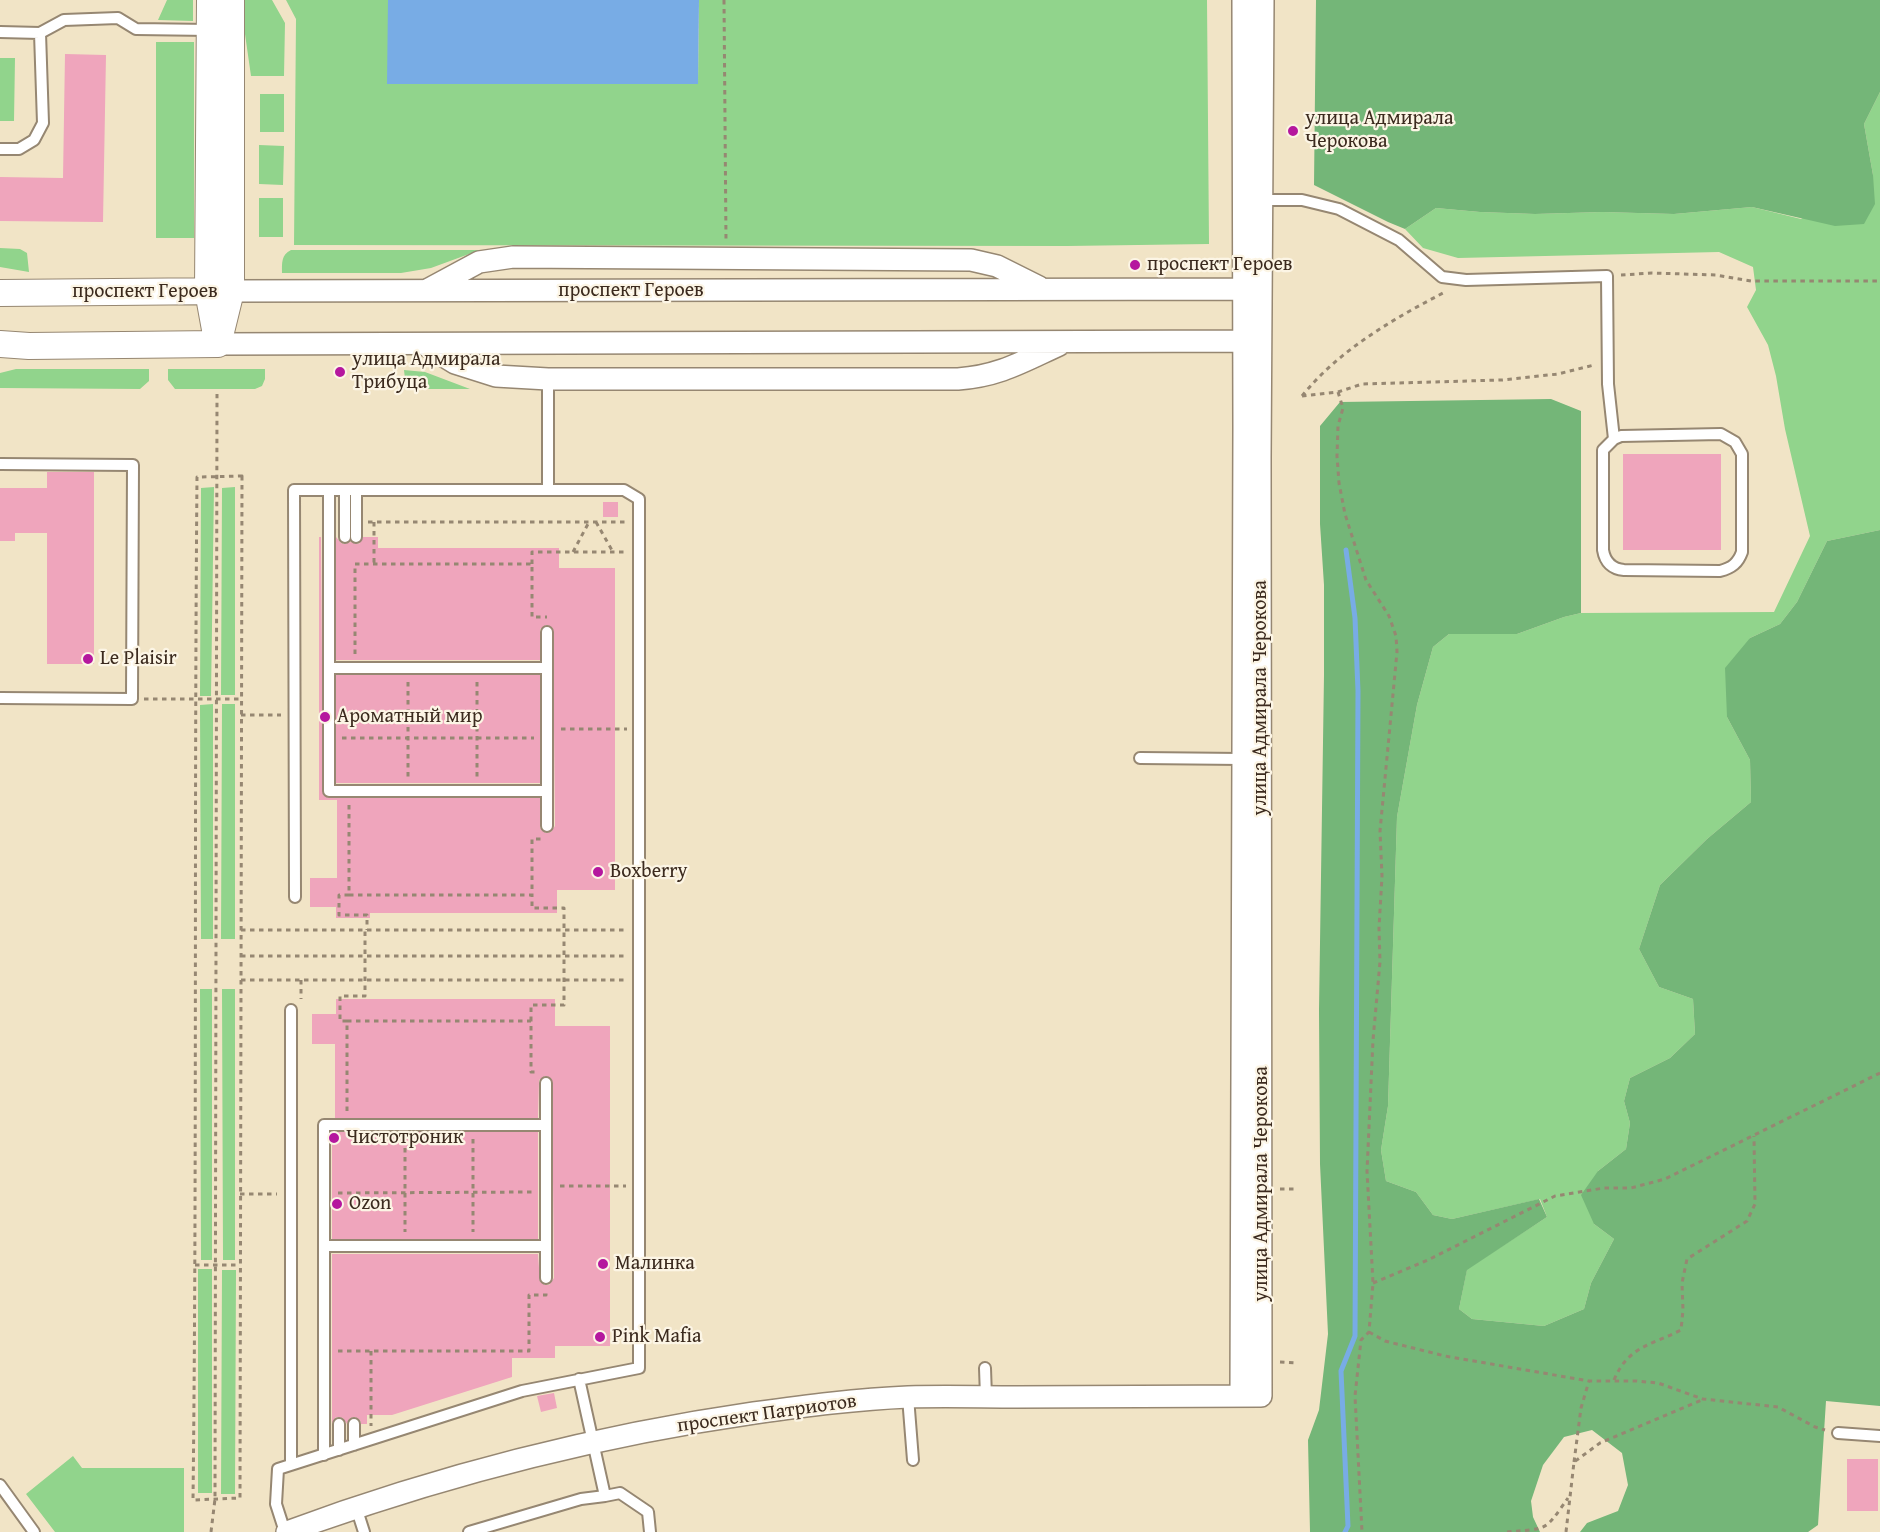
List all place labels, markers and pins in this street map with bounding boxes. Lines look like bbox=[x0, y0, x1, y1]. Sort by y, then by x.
place label: улица Адмирала Черокова bbox=[1305, 107, 1453, 154]
marker: улица Адмирала Черокова bbox=[1286, 124, 1300, 138]
place label: проспект Героев bbox=[1147, 253, 1293, 277]
marker: проспект Героев bbox=[1128, 258, 1142, 272]
place label: улица Адмирала Трибуца bbox=[352, 348, 500, 395]
marker: улица Адмирала Трибуца bbox=[333, 365, 347, 379]
place label: Le Plaisir bbox=[100, 647, 177, 671]
marker: Le Plaisir bbox=[81, 652, 95, 666]
place label: Ароматный мир bbox=[337, 705, 482, 729]
marker: Ароматный мир bbox=[318, 710, 332, 724]
place label: Boxberry bbox=[610, 860, 688, 884]
marker: Boxberry bbox=[591, 865, 605, 879]
place label: Чистотроник bbox=[346, 1126, 463, 1150]
marker: Чистотроник bbox=[327, 1131, 341, 1145]
place label: Ozon bbox=[349, 1192, 391, 1216]
marker: Ozon bbox=[330, 1197, 344, 1211]
place label: Малинка bbox=[615, 1252, 695, 1276]
marker: Малинка bbox=[596, 1257, 610, 1271]
place label: Pink Mafia bbox=[612, 1325, 701, 1349]
marker: Pink Mafia bbox=[593, 1330, 607, 1344]

